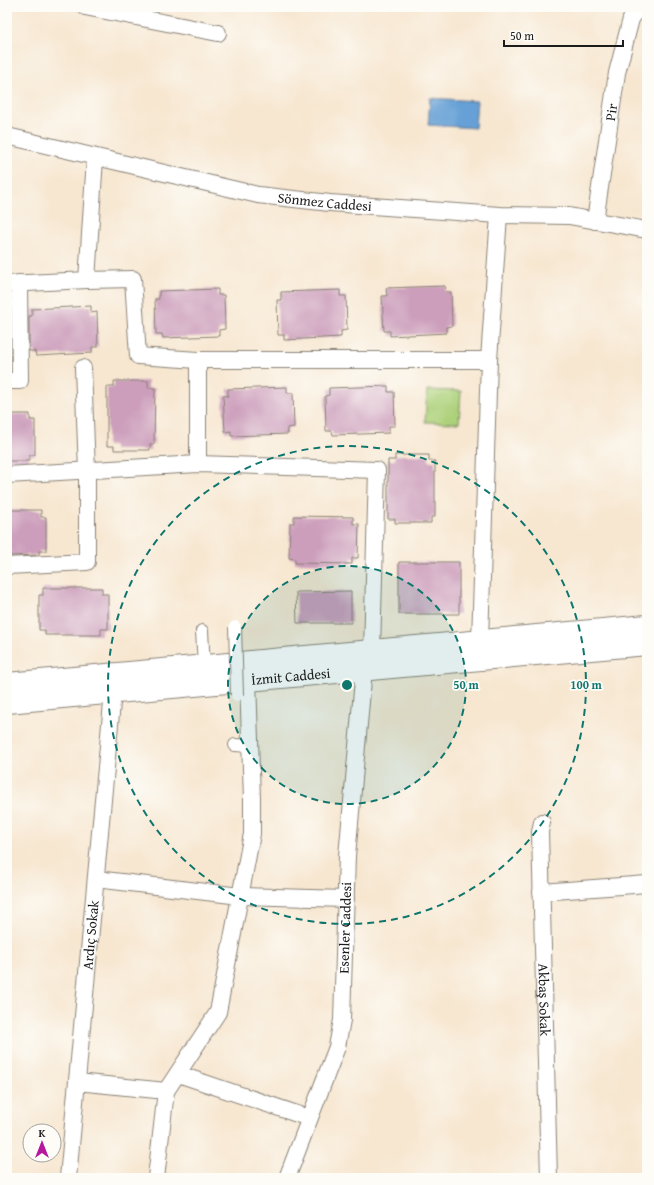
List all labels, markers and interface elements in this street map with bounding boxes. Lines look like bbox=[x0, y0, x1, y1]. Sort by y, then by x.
scale bar bbox=[504, 22, 623, 48]
text: 50 m bbox=[510, 27, 534, 44]
street label: Pir bbox=[600, 102, 622, 122]
street label: Sönmez Caddesi bbox=[277, 187, 373, 216]
street label: İzmit Caddesi bbox=[251, 663, 331, 690]
text: 50 m bbox=[453, 676, 479, 693]
text: 100 m bbox=[570, 676, 603, 693]
centre of rings bbox=[340, 678, 354, 692]
street label: Esenler Caddesi bbox=[333, 881, 356, 974]
street label: Ardıç Sokak bbox=[77, 899, 104, 971]
street label: Akbaş Sokak bbox=[533, 963, 555, 1037]
north arrow bbox=[22, 1123, 62, 1163]
text: K bbox=[39, 1125, 46, 1141]

